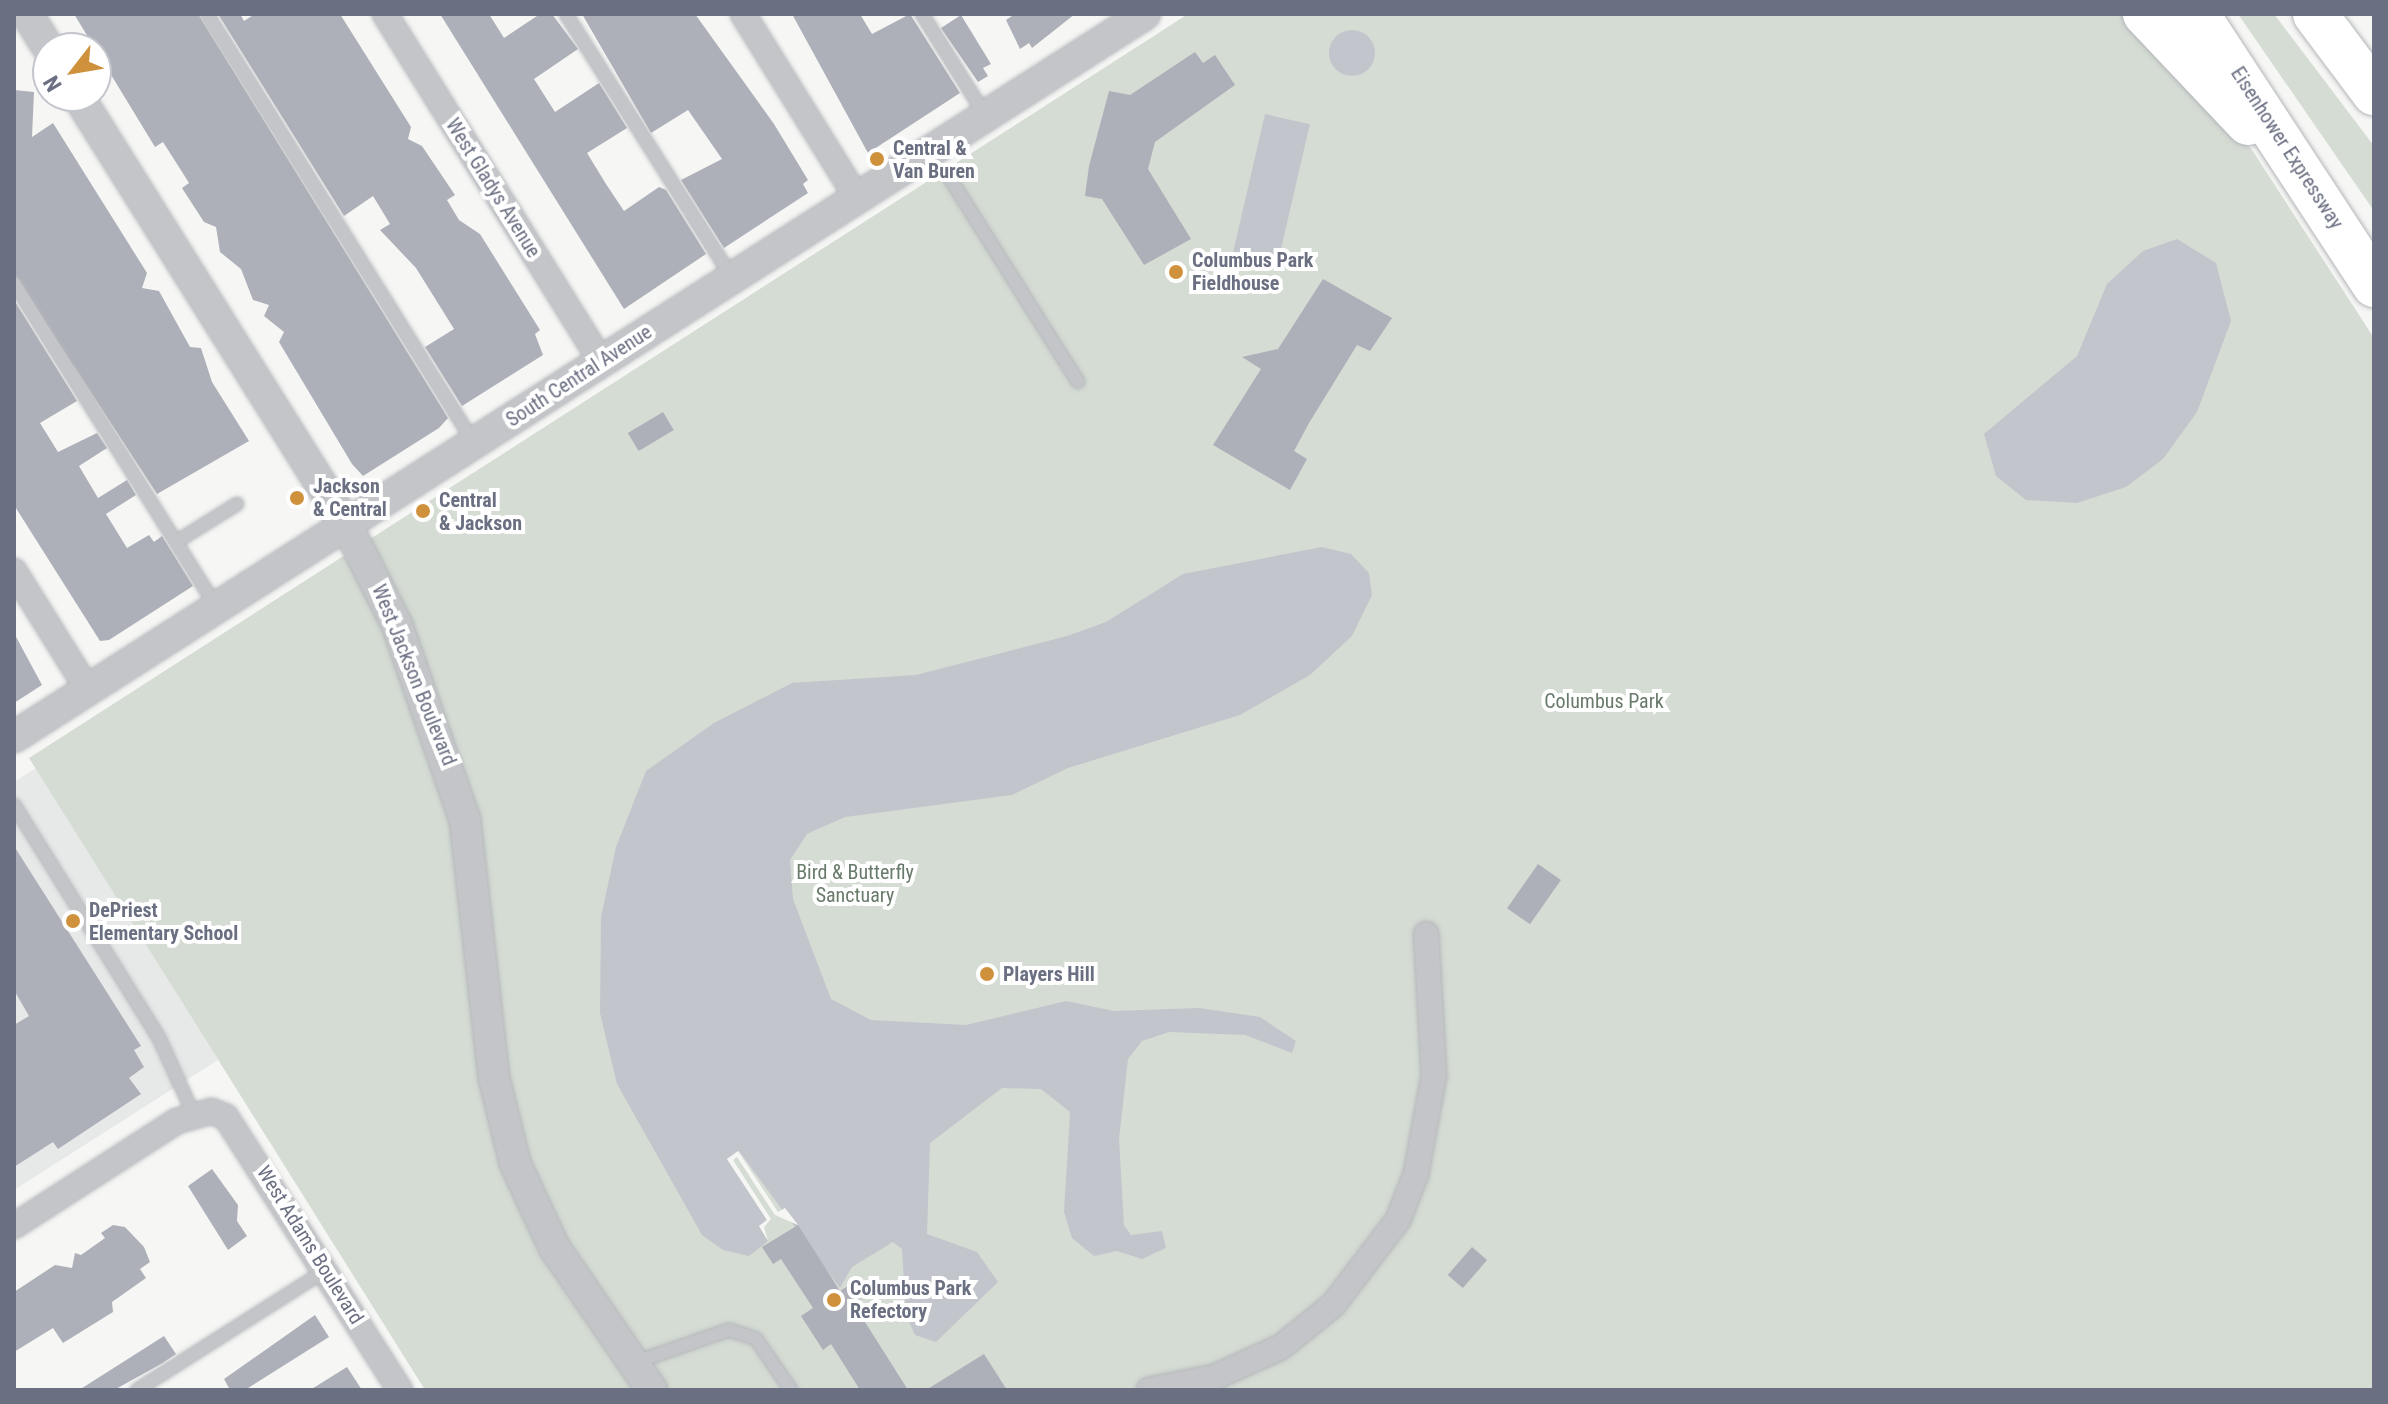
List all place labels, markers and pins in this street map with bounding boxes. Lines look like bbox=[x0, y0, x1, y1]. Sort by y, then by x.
place label: Central & Van Buren bbox=[893, 136, 975, 183]
marker: Central & Van Buren bbox=[868, 150, 886, 168]
place label: Columbus Park Fieldhouse bbox=[1192, 248, 1313, 295]
marker: Columbus Park Fieldhouse bbox=[1167, 263, 1185, 281]
place label: Jackson & Central bbox=[313, 474, 387, 521]
place label: Central & Jackson bbox=[439, 488, 522, 535]
marker: Jackson & Central bbox=[288, 489, 306, 507]
marker: Central & Jackson bbox=[414, 502, 432, 520]
place label: DePriest Elementary School bbox=[89, 898, 238, 945]
marker: DePriest Elementary School bbox=[64, 912, 82, 930]
place label: Players Hill bbox=[1003, 962, 1095, 986]
marker: Players Hill bbox=[978, 965, 996, 983]
place label: Columbus Park Refectory bbox=[850, 1276, 971, 1323]
marker: Columbus Park Refectory bbox=[825, 1291, 843, 1309]

